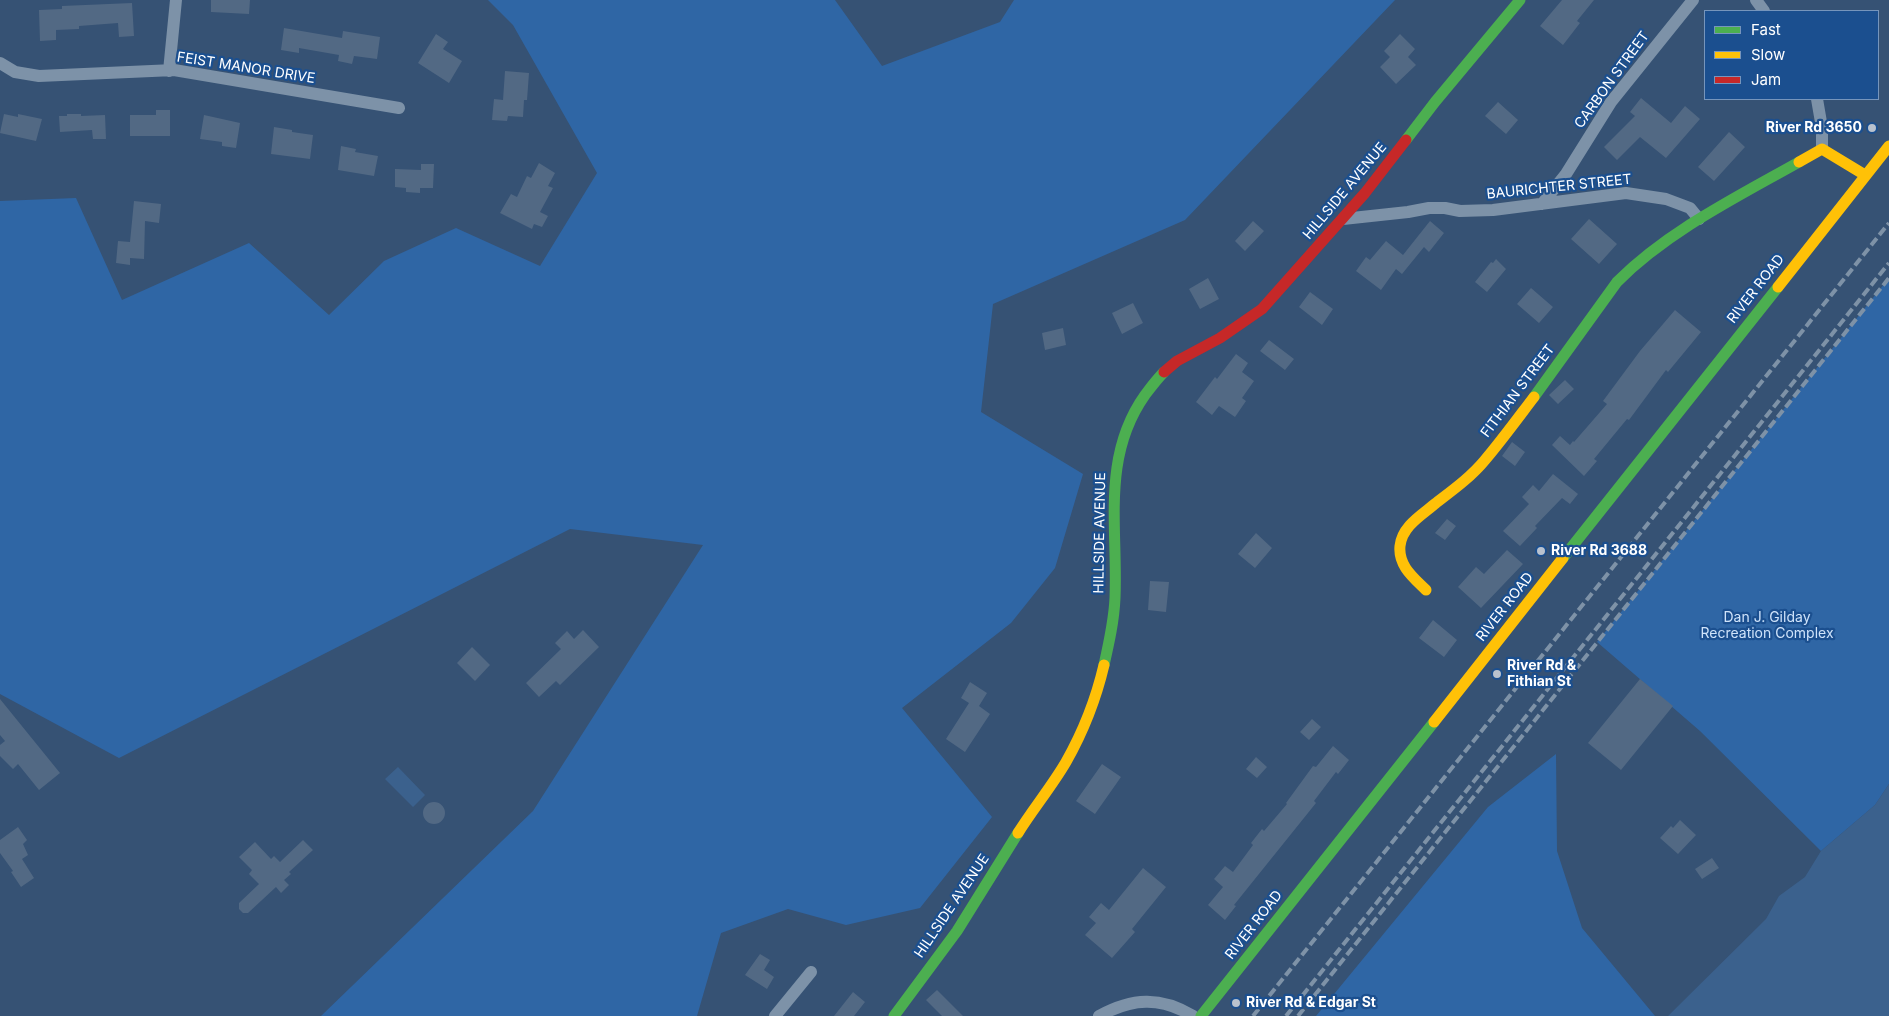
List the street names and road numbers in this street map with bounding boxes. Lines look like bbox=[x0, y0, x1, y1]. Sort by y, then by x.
street label: CARBON STREET bbox=[1571, 28, 1653, 132]
street label: FEIST MANOR DRIVE bbox=[176, 49, 316, 87]
street label: HILLSIDE AVENUE bbox=[1300, 139, 1390, 243]
street label: BAURICHTER STREET bbox=[1486, 171, 1632, 203]
street label: RIVER ROAD bbox=[1724, 251, 1788, 327]
street label: FITHIAN STREET bbox=[1478, 341, 1558, 441]
street label: HILLSIDE AVENUE bbox=[1091, 472, 1109, 594]
street label: RIVER ROAD bbox=[1473, 569, 1537, 645]
street label: HILLSIDE AVENUE bbox=[911, 851, 993, 961]
street label: RIVER ROAD bbox=[1222, 887, 1286, 963]

